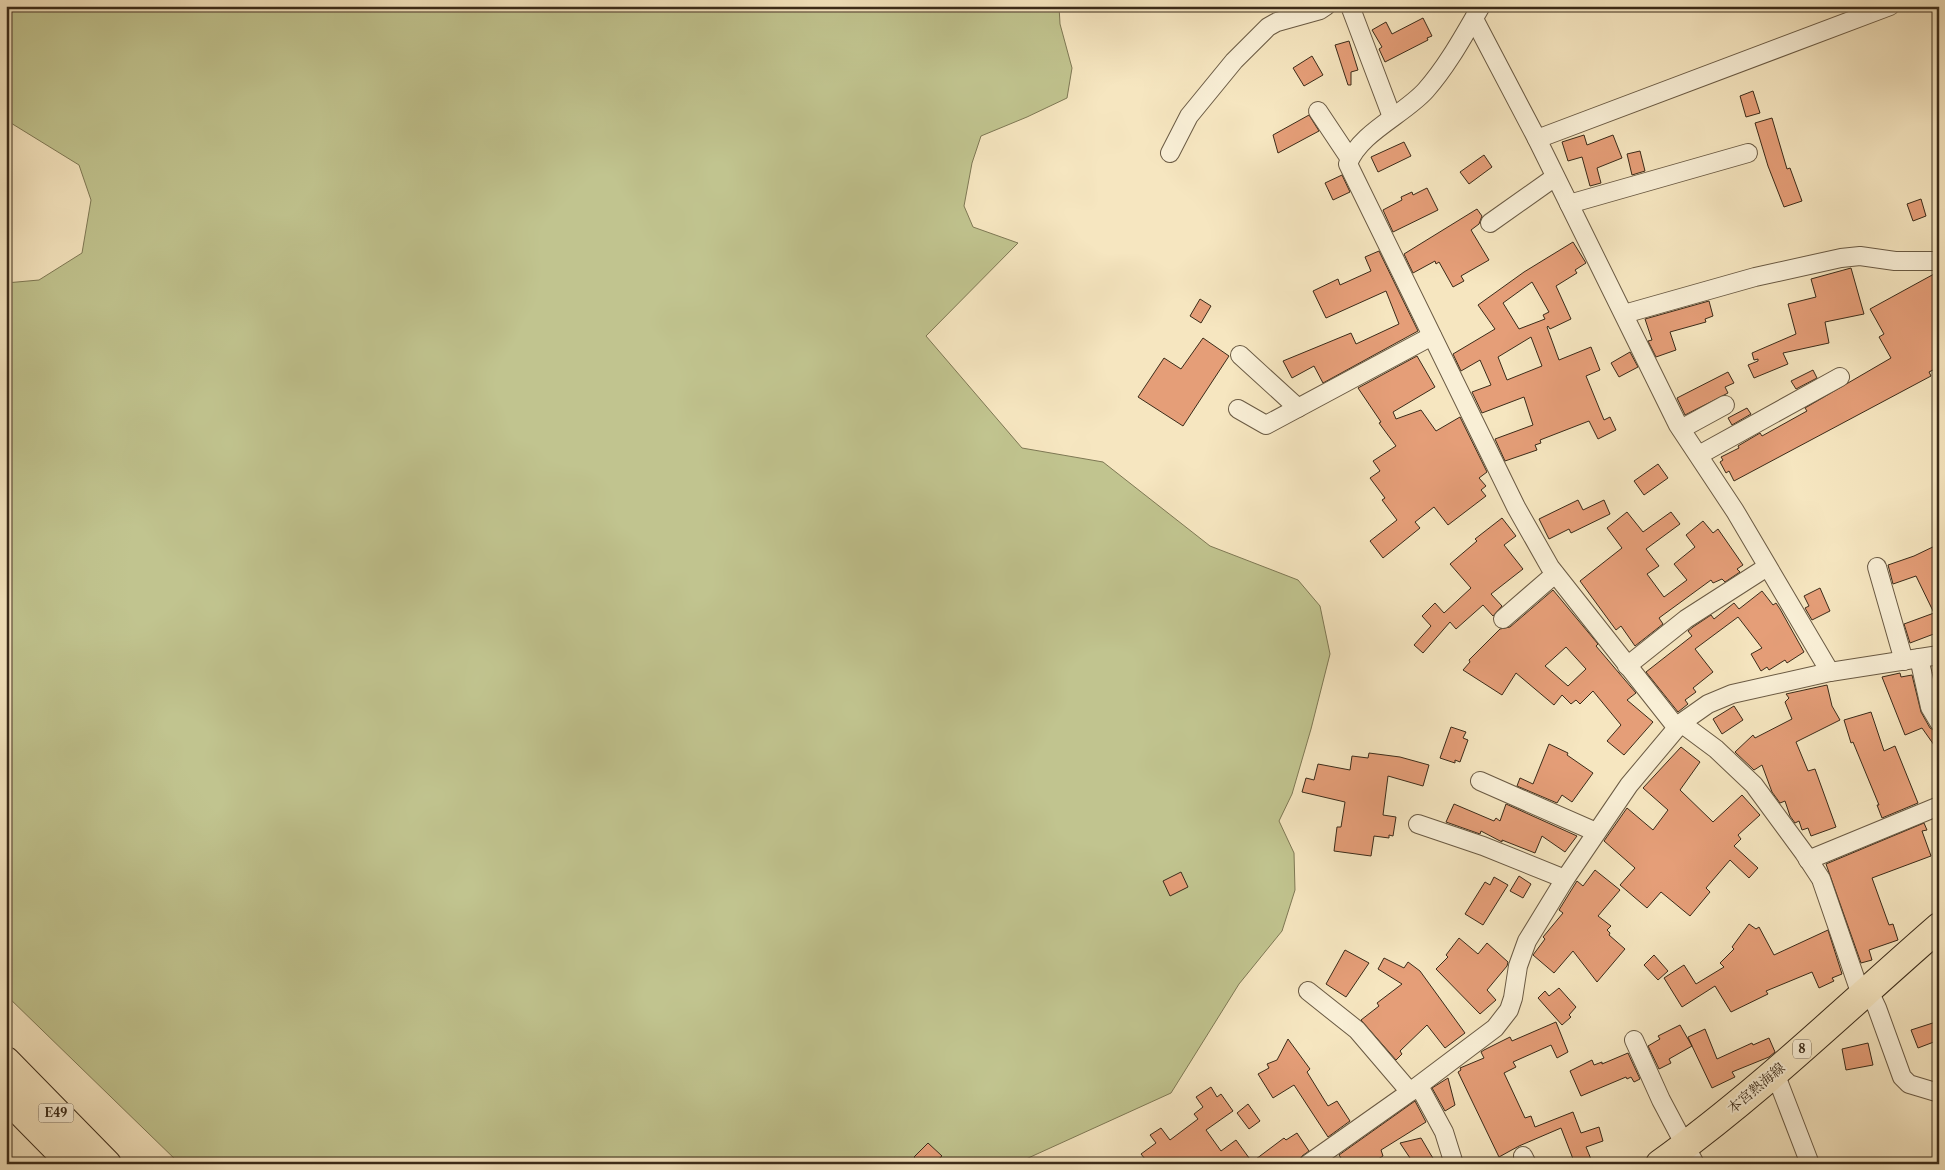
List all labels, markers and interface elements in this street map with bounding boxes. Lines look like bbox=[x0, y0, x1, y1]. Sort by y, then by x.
road number: 8 bbox=[1793, 1040, 1811, 1058]
street label: 本宮熱海線 bbox=[1723, 1059, 1789, 1117]
road number: E49 bbox=[38, 1104, 74, 1122]

